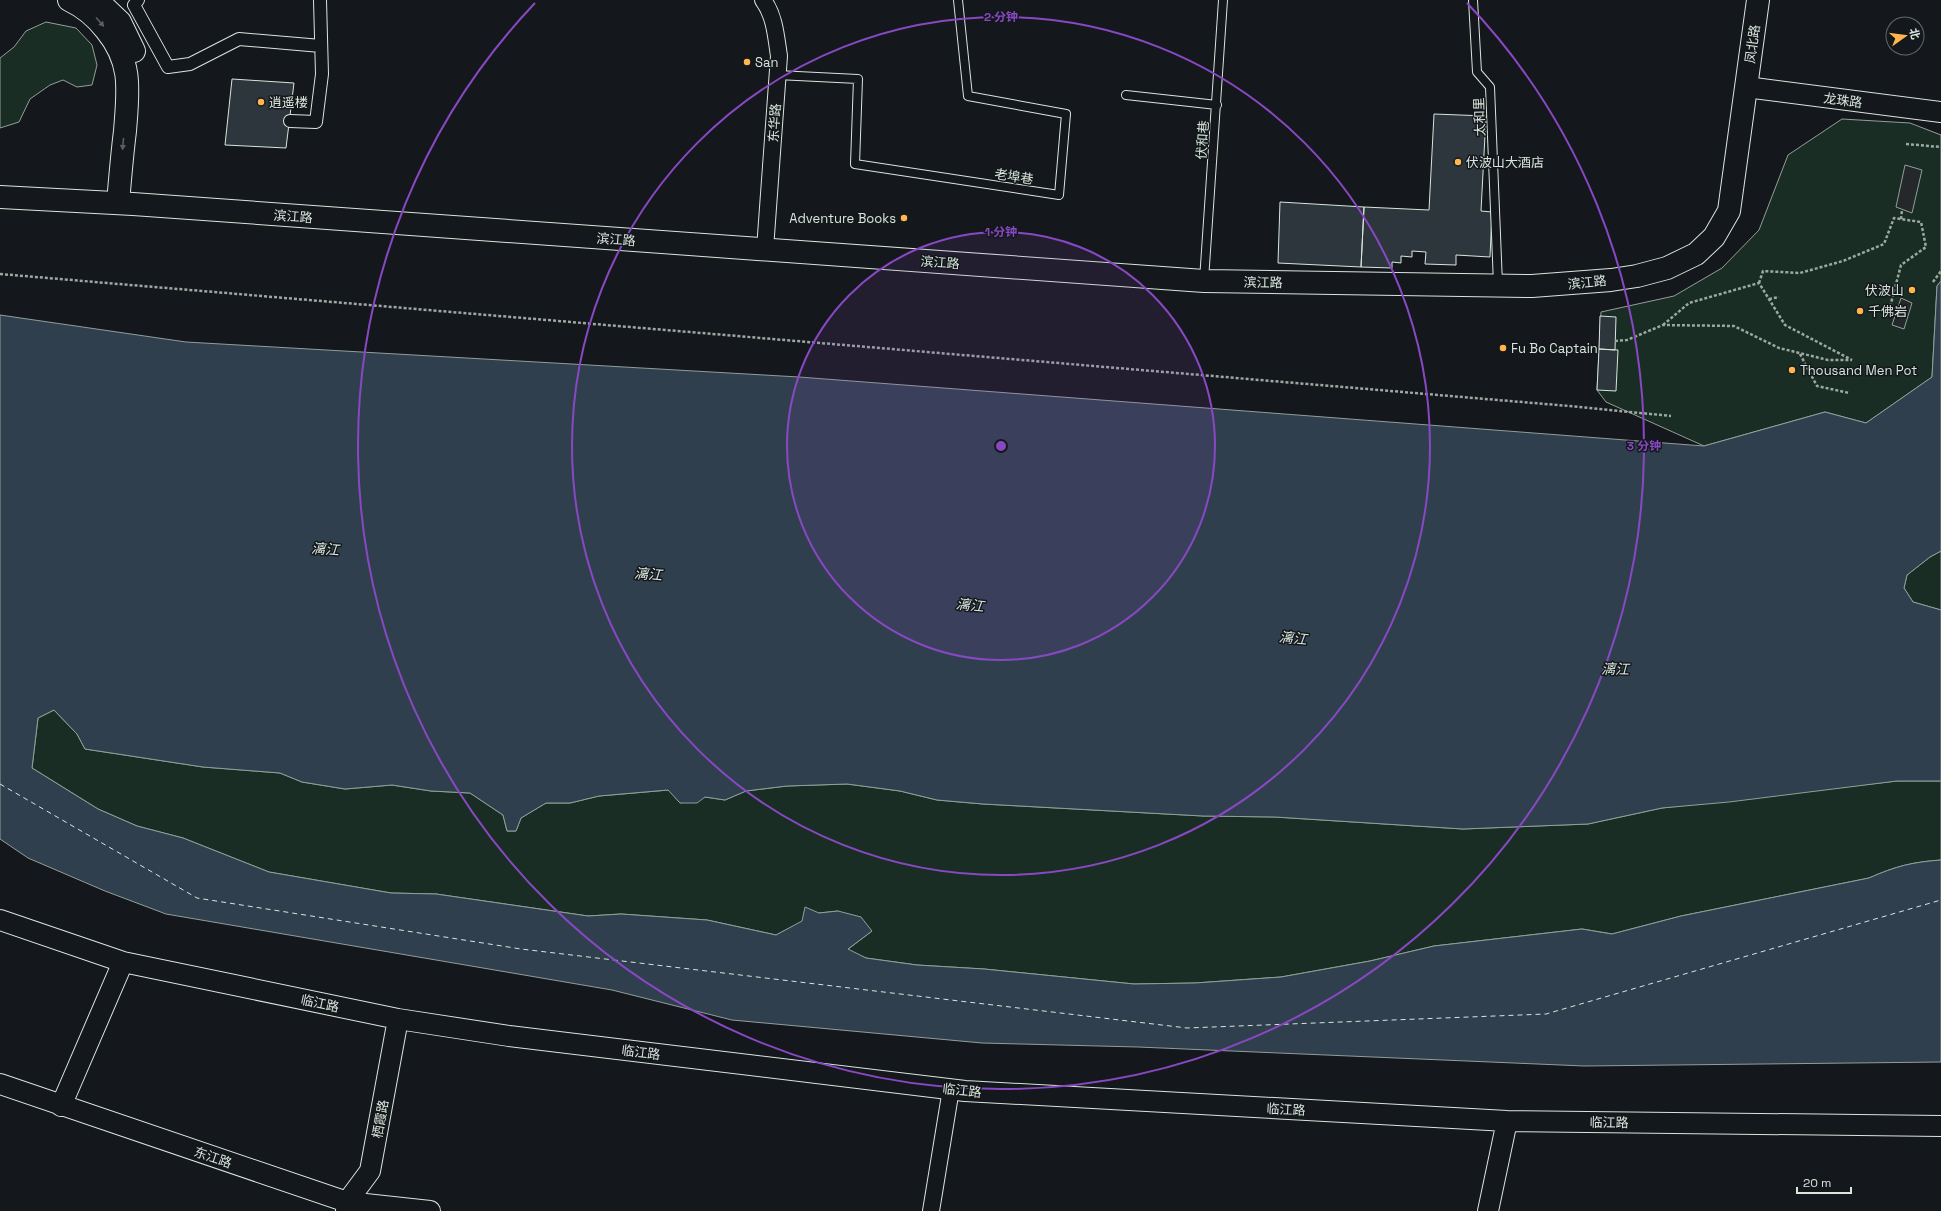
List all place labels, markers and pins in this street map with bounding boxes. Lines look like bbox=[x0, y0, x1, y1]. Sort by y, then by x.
place label: San bbox=[755, 54, 778, 71]
marker: San bbox=[742, 57, 752, 67]
place label: 逍遥楼 bbox=[269, 94, 308, 111]
marker: 逍遥楼 bbox=[256, 97, 266, 107]
place label: 伏波山大酒店 bbox=[1466, 154, 1544, 171]
marker: 伏波山大酒店 bbox=[1453, 157, 1463, 167]
place label: Adventure Books bbox=[789, 210, 896, 227]
marker: Adventure Books bbox=[899, 213, 909, 223]
place label: 伏波山 bbox=[1865, 282, 1904, 299]
marker: 伏波山 bbox=[1907, 285, 1917, 295]
place label: 千佛岩 bbox=[1868, 303, 1907, 320]
marker: 千佛岩 bbox=[1855, 306, 1865, 316]
place label: Fu Bo Captain bbox=[1511, 340, 1598, 357]
marker: Fu Bo Captain bbox=[1498, 343, 1508, 353]
place label: Thousand Men Pot bbox=[1800, 362, 1917, 379]
marker: Thousand Men Pot bbox=[1787, 365, 1797, 375]
centre of rings bbox=[994, 439, 1008, 453]

